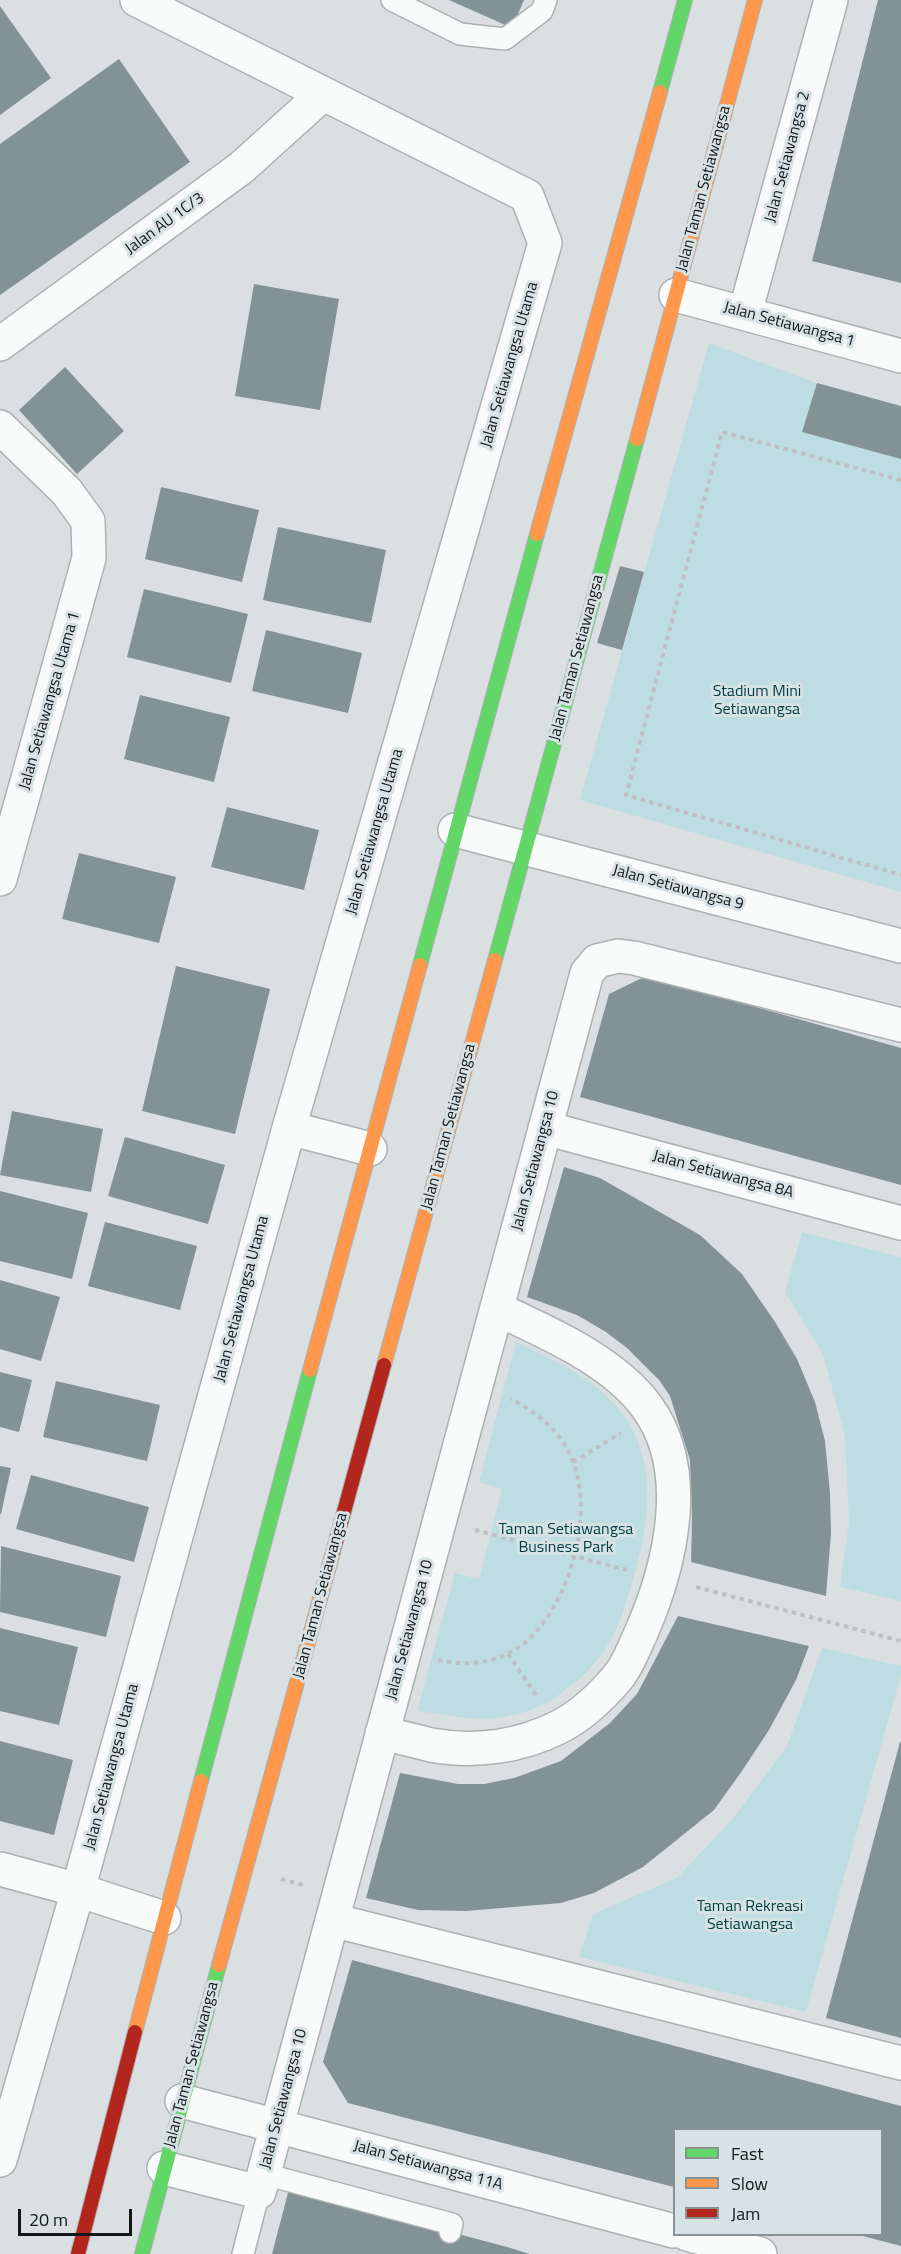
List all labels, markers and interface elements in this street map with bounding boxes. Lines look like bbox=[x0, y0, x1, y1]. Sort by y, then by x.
street label: Jalan Setiawangsa 2 bbox=[761, 89, 815, 225]
street label: Jalan Taman Setiawangsa bbox=[673, 104, 735, 274]
street label: Jalan AU 1C/3 bbox=[122, 189, 208, 259]
street label: Jalan Setiawangsa Utama bbox=[477, 280, 543, 450]
street label: Jalan Setiawangsa 1 bbox=[721, 298, 857, 352]
street label: Jalan Taman Setiawangsa bbox=[546, 573, 608, 743]
street label: Jalan Setiawangsa Utama 1 bbox=[15, 610, 85, 792]
park label: Stadium Mini Setiawangsa bbox=[713, 682, 801, 720]
street label: Jalan Setiawangsa Utama bbox=[342, 747, 408, 917]
street label: Jalan Setiawangsa 9 bbox=[610, 861, 746, 915]
street label: Jalan Taman Setiawangsa bbox=[418, 1042, 480, 1212]
street label: Jalan Setiawangsa 10 bbox=[508, 1089, 564, 1233]
street label: Jalan Setiawangsa 8A bbox=[651, 1147, 795, 1203]
street label: Jalan Setiawangsa Utama bbox=[211, 1214, 273, 1384]
street label: Jalan Taman Setiawangsa bbox=[290, 1511, 352, 1681]
park label: Taman Setiawangsa Business Park bbox=[499, 1520, 633, 1558]
street label: Jalan Setiawangsa 10 bbox=[382, 1558, 438, 1702]
street label: Jalan Setiawangsa Utama bbox=[81, 1682, 143, 1852]
park label: Taman Rekreasi Setiawangsa bbox=[697, 1897, 803, 1935]
street label: Jalan Taman Setiawangsa bbox=[161, 1980, 223, 2150]
street label: Jalan Setiawangsa 10 bbox=[256, 2027, 312, 2171]
legend bbox=[673, 2128, 883, 2236]
street label: Jalan Setiawangsa 11A bbox=[351, 2137, 505, 2195]
text: Fast bbox=[731, 2140, 764, 2167]
text: Slow bbox=[731, 2170, 768, 2197]
scale bar bbox=[21, 2197, 135, 2235]
text: Jam bbox=[731, 2200, 760, 2227]
text: 20 m bbox=[29, 2206, 68, 2233]

